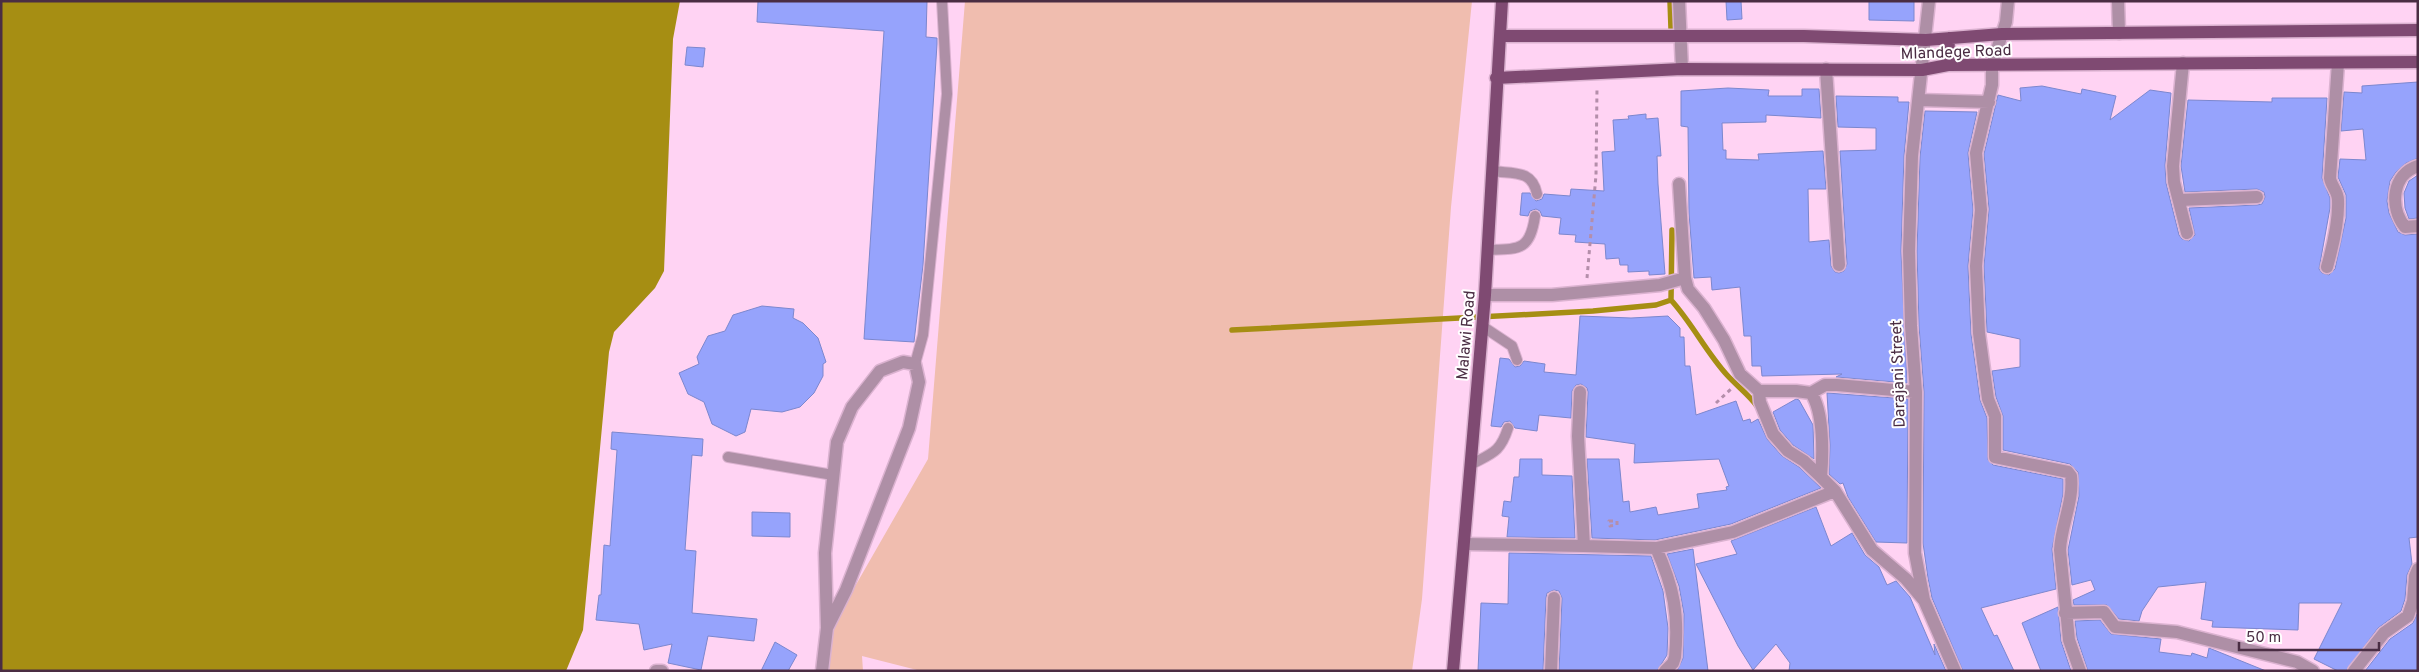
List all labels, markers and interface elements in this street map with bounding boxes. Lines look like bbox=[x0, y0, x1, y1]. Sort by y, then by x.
street label: Mlandege Road bbox=[1900, 41, 2012, 65]
street label: Malawi Road bbox=[1453, 290, 1481, 381]
street label: Darajani Street bbox=[1887, 320, 1911, 428]
scale bar bbox=[2239, 620, 2379, 652]
text: 50 m bbox=[2246, 629, 2281, 648]

